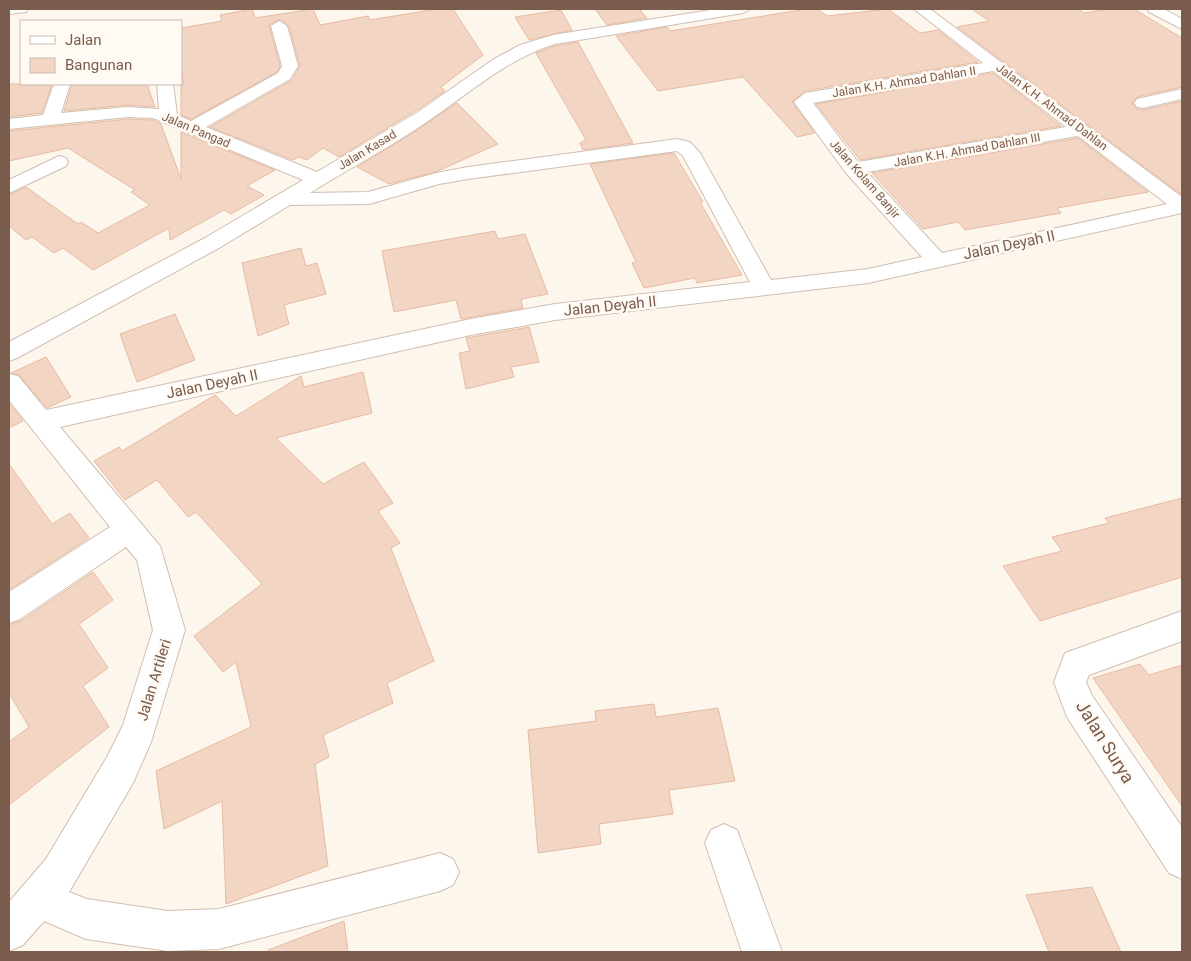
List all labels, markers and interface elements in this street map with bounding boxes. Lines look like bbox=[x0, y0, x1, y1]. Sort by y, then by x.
legend bbox=[20, 20, 182, 85]
text: Jalan bbox=[65, 31, 102, 49]
text: Bangunan bbox=[65, 56, 132, 74]
street label: Jalan K.H. Ahmad Dahlan bbox=[994, 61, 1110, 153]
street label: Jalan K.H. Ahmad Dahlan II bbox=[831, 64, 977, 100]
street label: Jalan Pangad bbox=[160, 109, 232, 151]
street label: Jalan Kasad bbox=[335, 127, 399, 173]
street label: Jalan K.H. Ahmad Dahlan III bbox=[893, 130, 1041, 170]
street label: Jalan Kolam Banjir bbox=[827, 137, 903, 221]
street label: Jalan Deyah II bbox=[962, 227, 1056, 263]
street label: Jalan Deyah II bbox=[563, 292, 657, 320]
street label: Jalan Deyah II bbox=[165, 366, 259, 402]
street label: Jalan Artileri bbox=[133, 637, 175, 723]
street label: Jalan Surya bbox=[1072, 697, 1139, 787]

